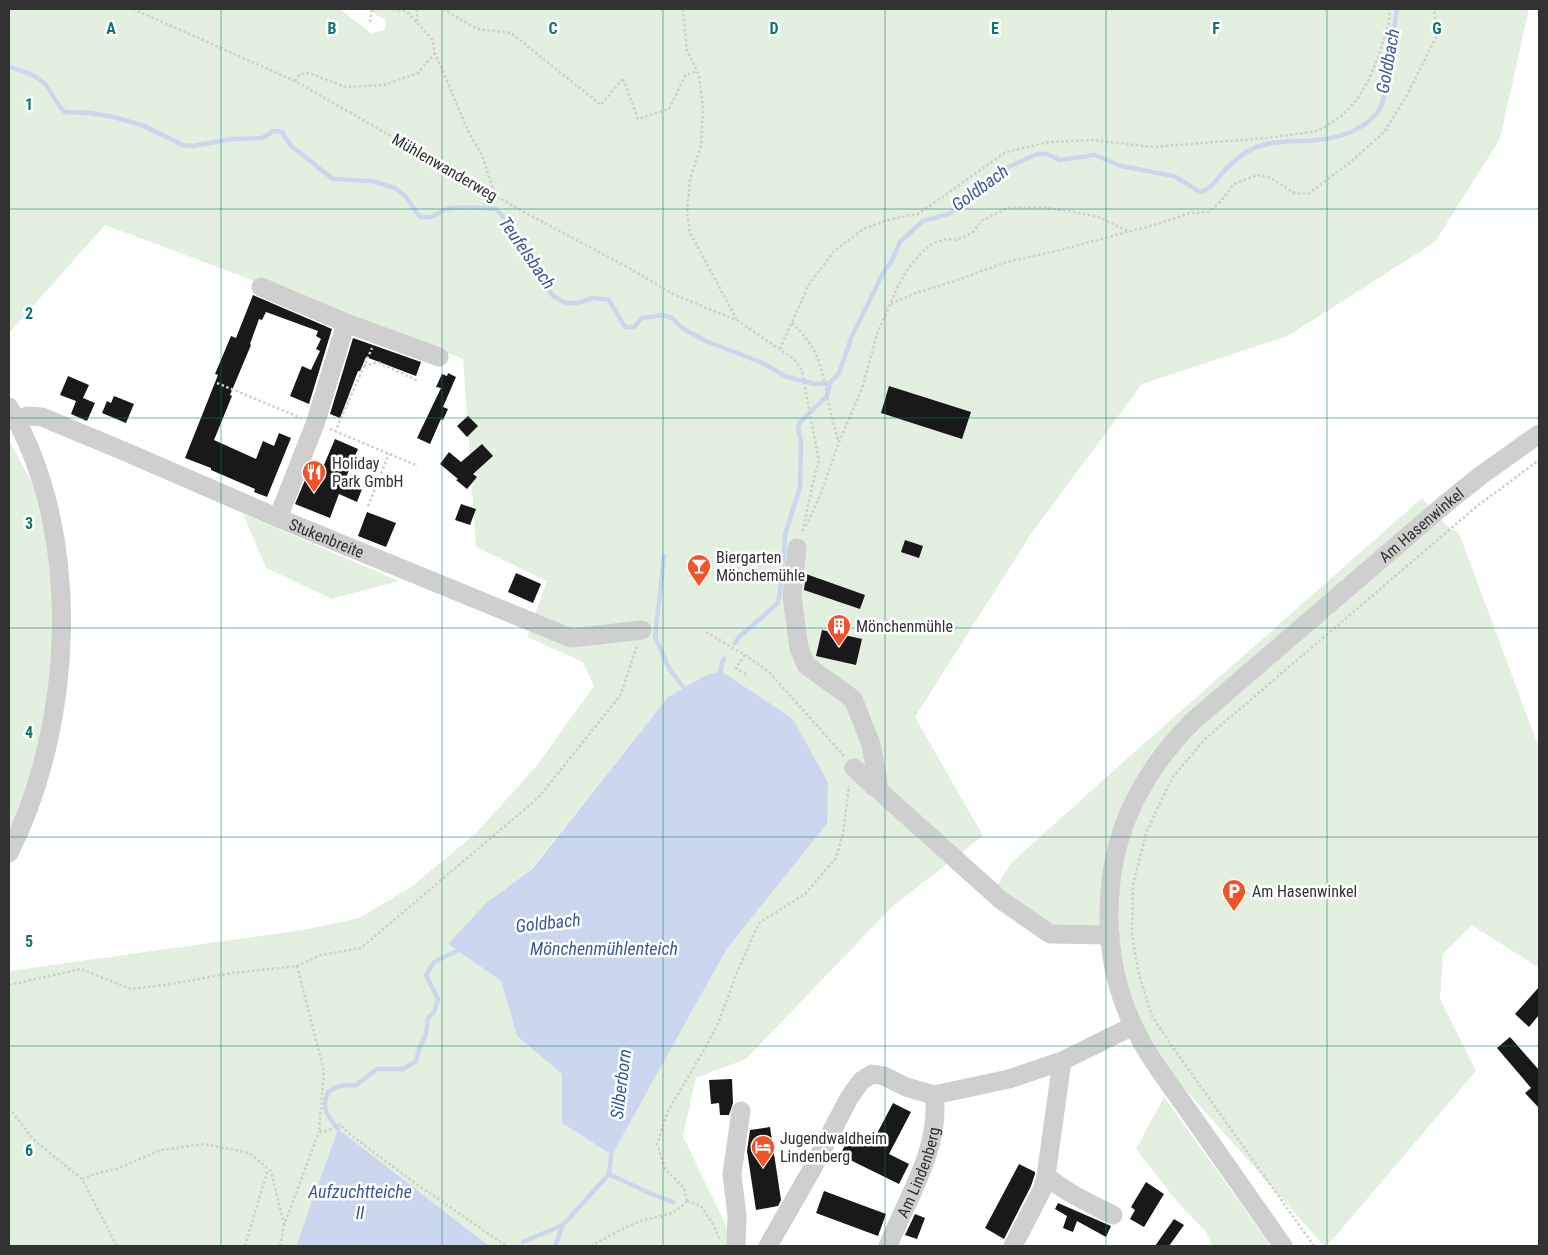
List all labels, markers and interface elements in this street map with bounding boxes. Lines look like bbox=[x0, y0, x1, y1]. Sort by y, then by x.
text: A bbox=[106, 19, 116, 38]
text: B bbox=[328, 19, 337, 38]
text: C bbox=[548, 19, 558, 38]
text: D bbox=[769, 19, 779, 38]
text: E bbox=[991, 19, 999, 38]
text: F bbox=[1212, 19, 1220, 38]
text: G bbox=[1432, 19, 1442, 38]
water label: Goldbach bbox=[1372, 27, 1404, 95]
text: 1 bbox=[25, 95, 33, 114]
street label: Mühlenwanderweg bbox=[389, 130, 501, 205]
water label: Goldbach bbox=[947, 160, 1012, 215]
water label: Teufelsbach bbox=[495, 212, 560, 293]
text: 2 bbox=[25, 304, 33, 323]
place label: Holiday Park GmbH bbox=[332, 454, 404, 491]
restaurant icon: Holiday Park GmbH bbox=[301, 459, 327, 493]
street label: Am Hasenwinkel bbox=[1375, 484, 1468, 567]
text: 3 bbox=[25, 514, 33, 533]
street label: Stukenbreite bbox=[286, 515, 367, 562]
place label: Biergarten Mönchemühle bbox=[716, 548, 805, 585]
bar icon: Biergarten Mönchemühle bbox=[686, 553, 712, 587]
building icon: Mönchenmühle bbox=[826, 613, 852, 647]
place label: Mönchenmühle bbox=[856, 617, 953, 636]
text: 4 bbox=[25, 723, 33, 742]
parking icon: Am Hasenwinkel bbox=[1221, 878, 1247, 912]
place label: Am Hasenwinkel bbox=[1252, 882, 1357, 901]
water label: Goldbach bbox=[514, 909, 581, 936]
text: 5 bbox=[25, 932, 33, 951]
water label: Mönchenmühlenteich bbox=[530, 938, 678, 959]
water label: Silberborn bbox=[606, 1048, 635, 1120]
street label: Am Lindenberg bbox=[893, 1126, 944, 1221]
place label: Jugendwaldheim Lindenberg bbox=[780, 1129, 887, 1166]
hotel icon: Jugendwaldheim Lindenberg bbox=[750, 1134, 776, 1168]
text: 6 bbox=[25, 1141, 33, 1160]
water label: Aufzuchtteiche II bbox=[307, 1181, 412, 1223]

